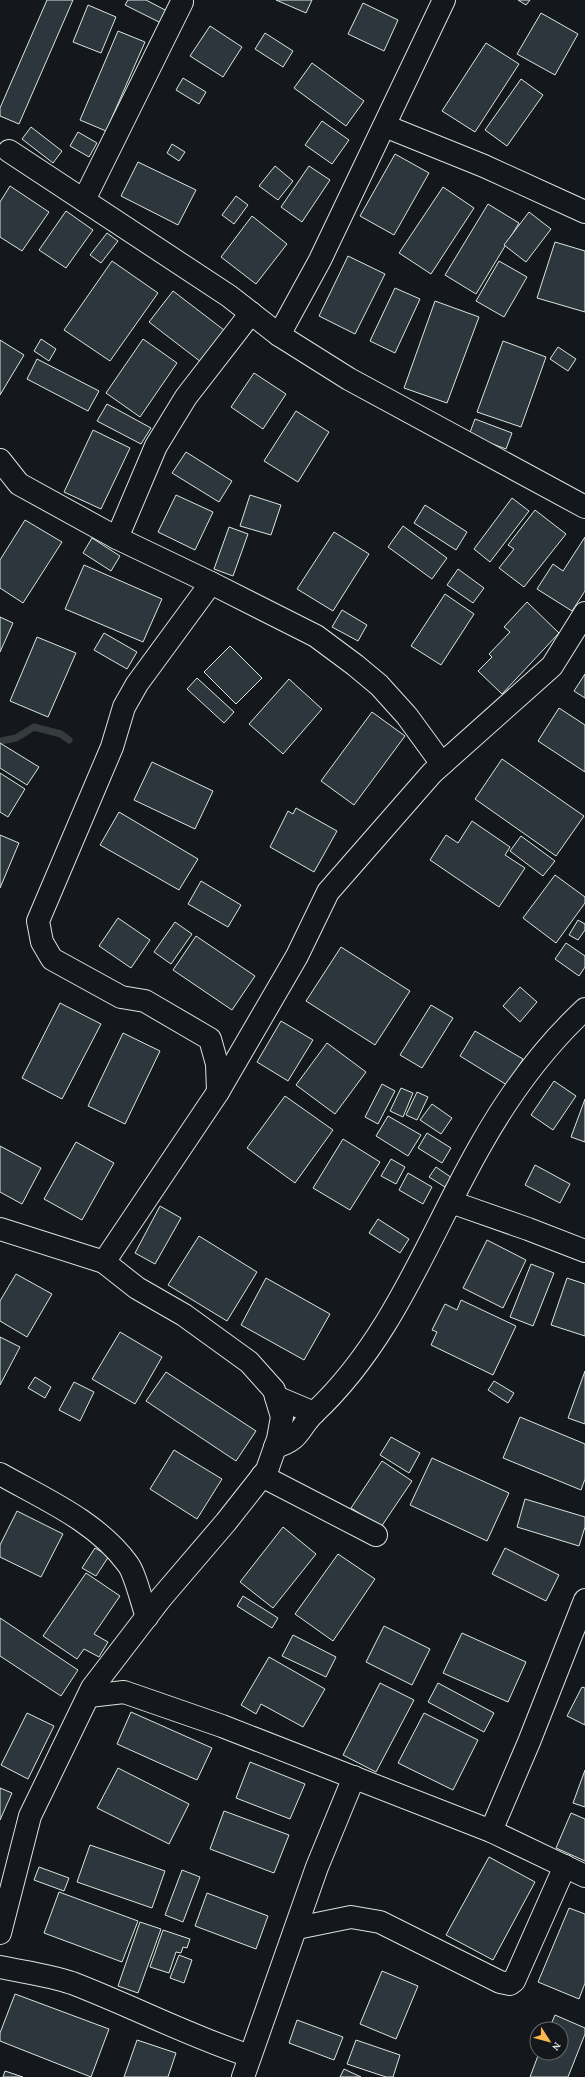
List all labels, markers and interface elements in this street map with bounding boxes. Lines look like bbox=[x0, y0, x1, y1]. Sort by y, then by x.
north arrow bbox=[529, 2021, 569, 2061]
text: N bbox=[550, 2040, 564, 2054]

